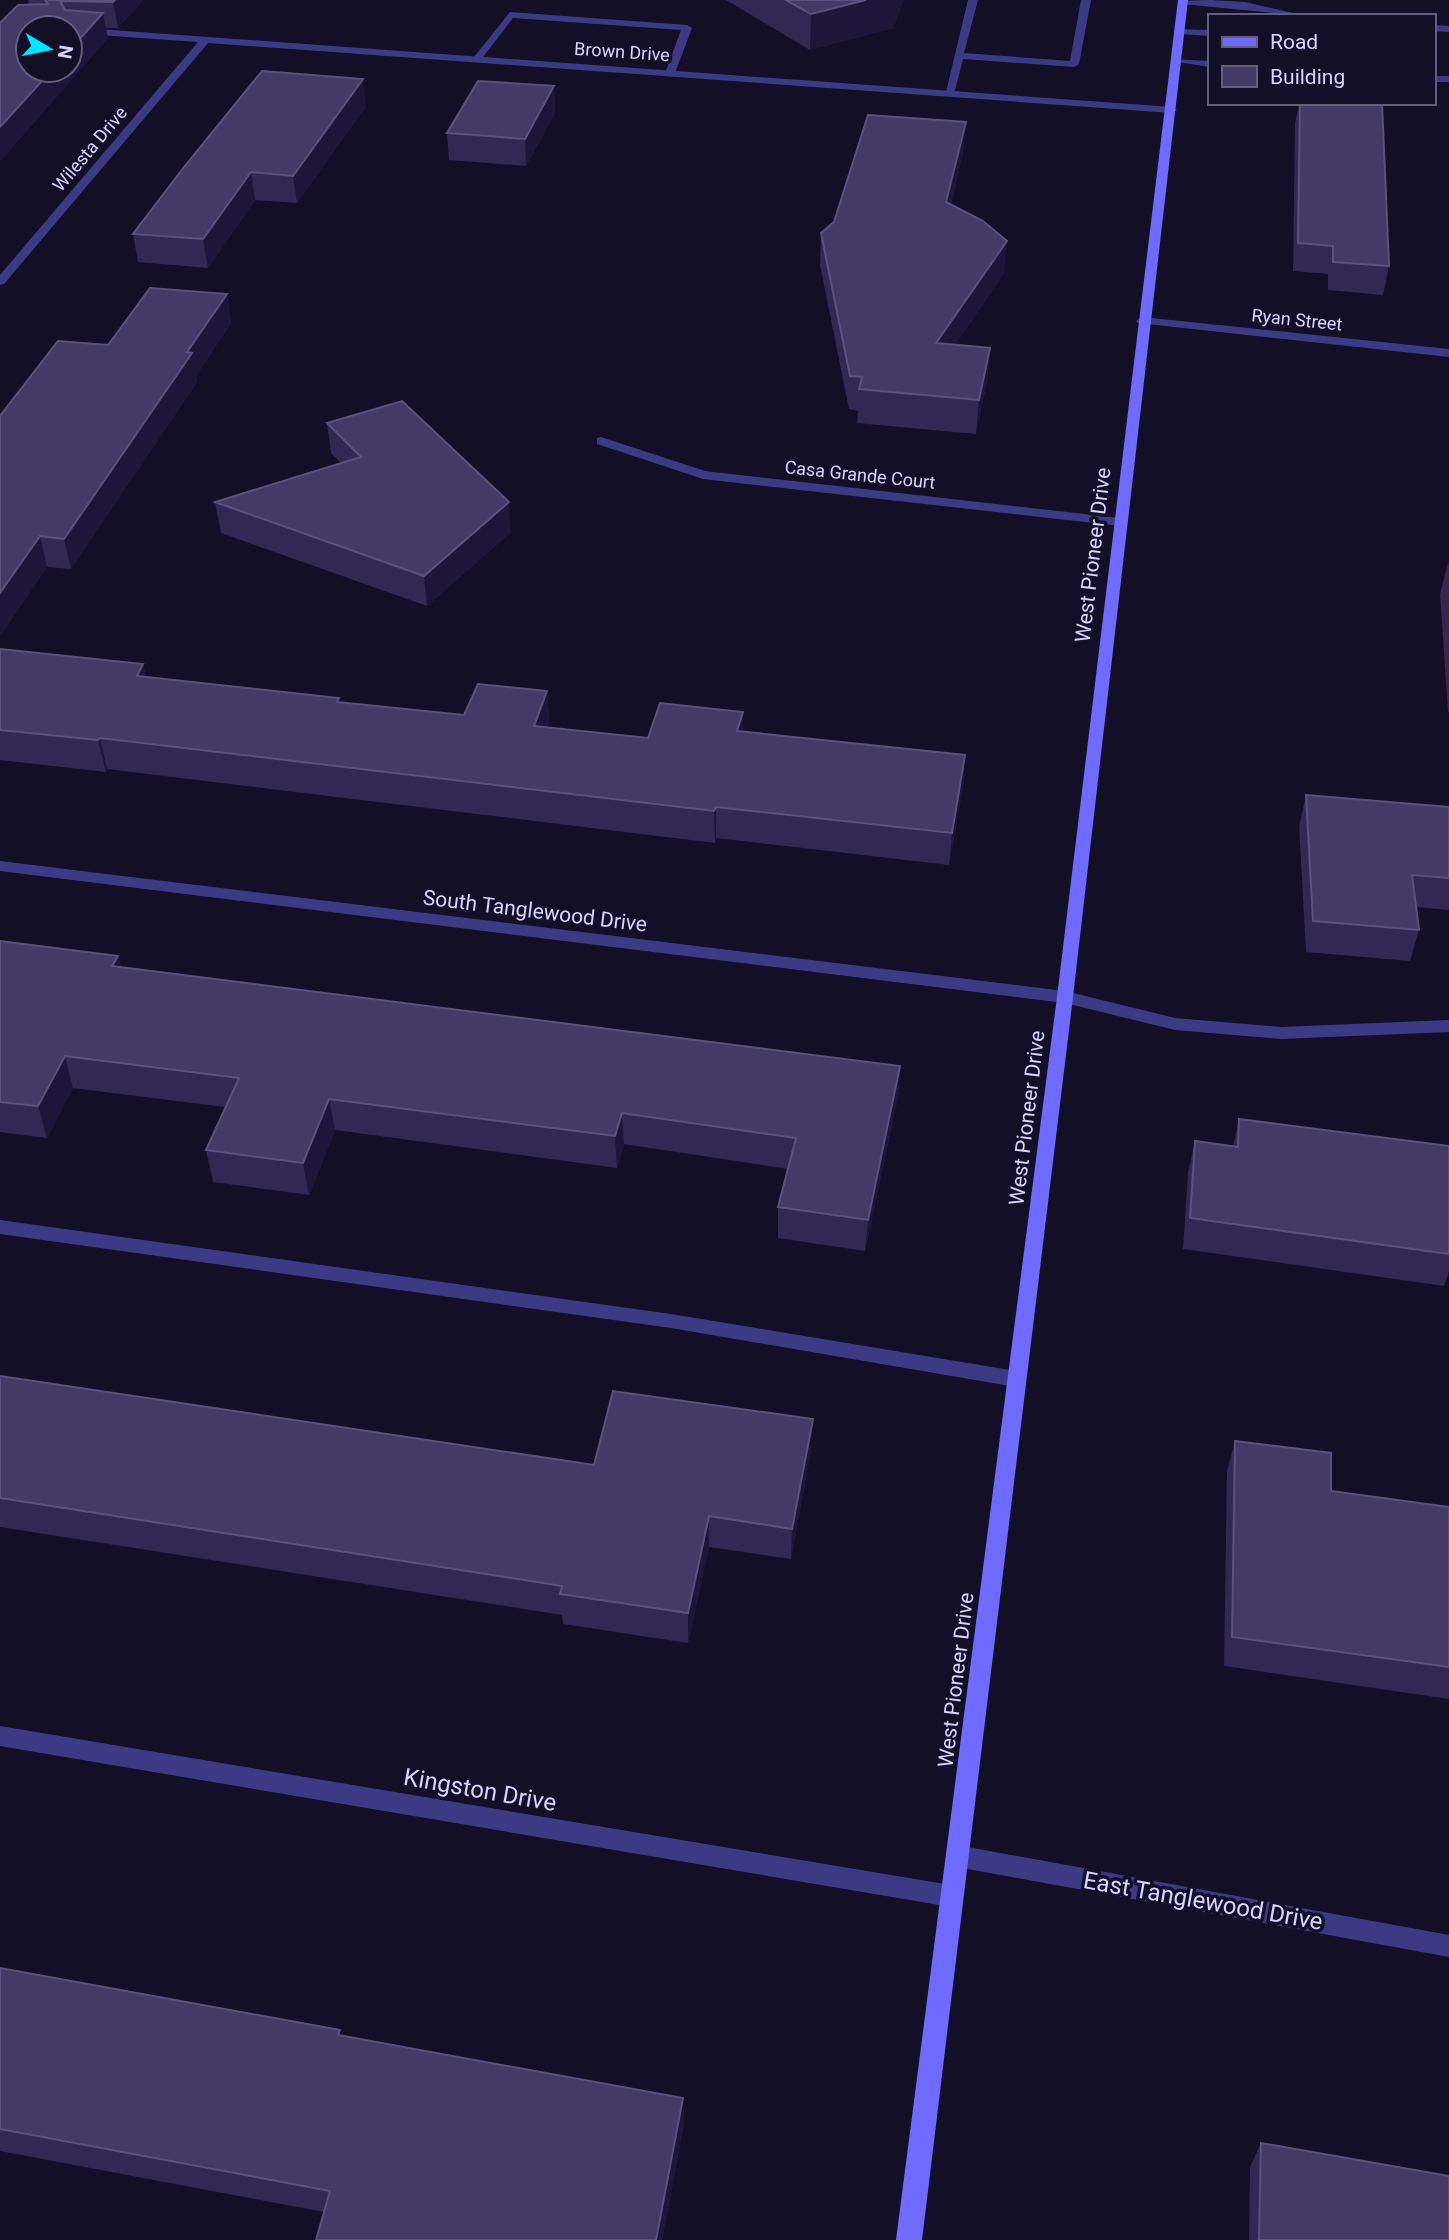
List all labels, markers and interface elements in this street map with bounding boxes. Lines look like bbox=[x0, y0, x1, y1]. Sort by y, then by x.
north arrow bbox=[14, 14, 84, 84]
legend bbox=[1208, 14, 1435, 105]
text: Road bbox=[1270, 30, 1318, 54]
street label: Brown Drive bbox=[574, 38, 671, 65]
text: N bbox=[53, 43, 78, 60]
text: Building bbox=[1270, 65, 1345, 89]
street label: Wilesta Drive bbox=[48, 102, 131, 195]
street label: Ryan Street bbox=[1251, 304, 1344, 335]
street label: Casa Grande Court bbox=[784, 456, 936, 493]
street label: West Pioneer Drive bbox=[1070, 466, 1116, 644]
street label: South Tanglewood Drive bbox=[422, 885, 648, 937]
street label: West Pioneer Drive bbox=[1004, 1029, 1050, 1207]
street label: West Pioneer Drive bbox=[933, 1591, 979, 1769]
street label: Kingston Drive bbox=[402, 1763, 558, 1817]
street label: East Tanglewood Drive bbox=[1081, 1866, 1325, 1936]

